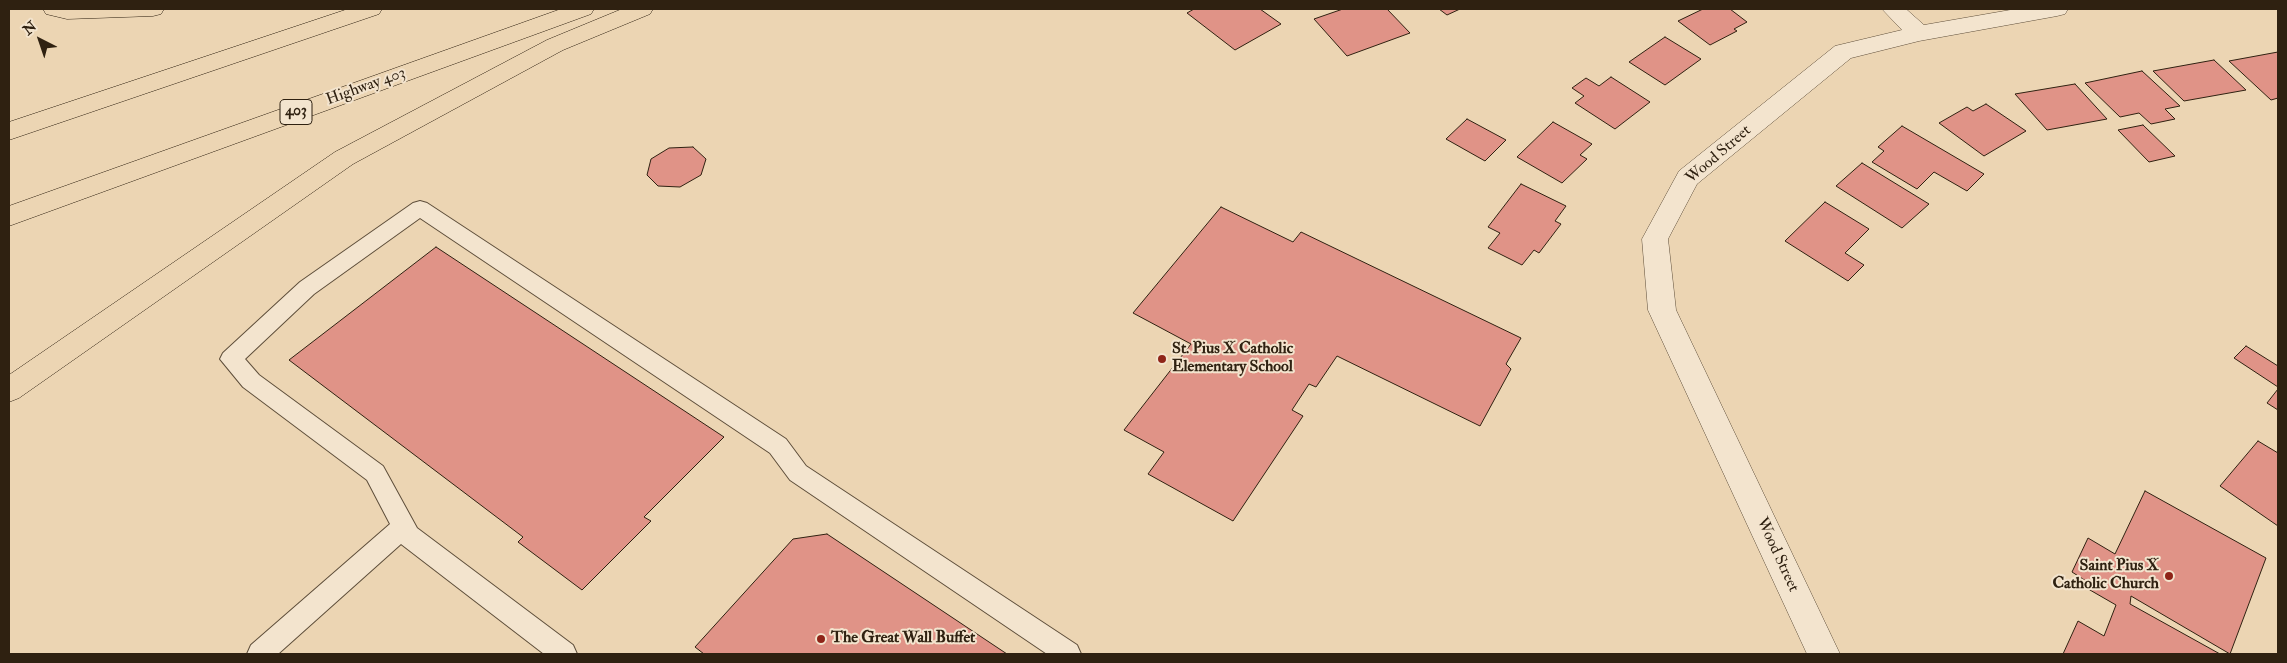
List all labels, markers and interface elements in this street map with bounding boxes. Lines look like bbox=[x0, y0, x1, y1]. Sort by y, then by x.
north arrow bbox=[15, 15, 65, 65]
text: N bbox=[20, 18, 40, 39]
street label: Highway 403 bbox=[324, 64, 408, 110]
road number: 403 bbox=[280, 100, 312, 124]
street label: Wood Street bbox=[1682, 121, 1756, 189]
place label: St. Pius X Catholic Elementary School bbox=[1172, 340, 1293, 378]
marker: St. Pius X Catholic Elementary School bbox=[1156, 353, 1168, 365]
street label: Wood Street bbox=[1751, 515, 1803, 595]
place label: Saint Pius X Catholic Church bbox=[2052, 557, 2159, 595]
marker: Saint Pius X Catholic Church bbox=[2163, 570, 2175, 582]
place label: The Great Wall Buffet bbox=[831, 629, 975, 649]
marker: The Great Wall Buffet bbox=[815, 633, 827, 645]

